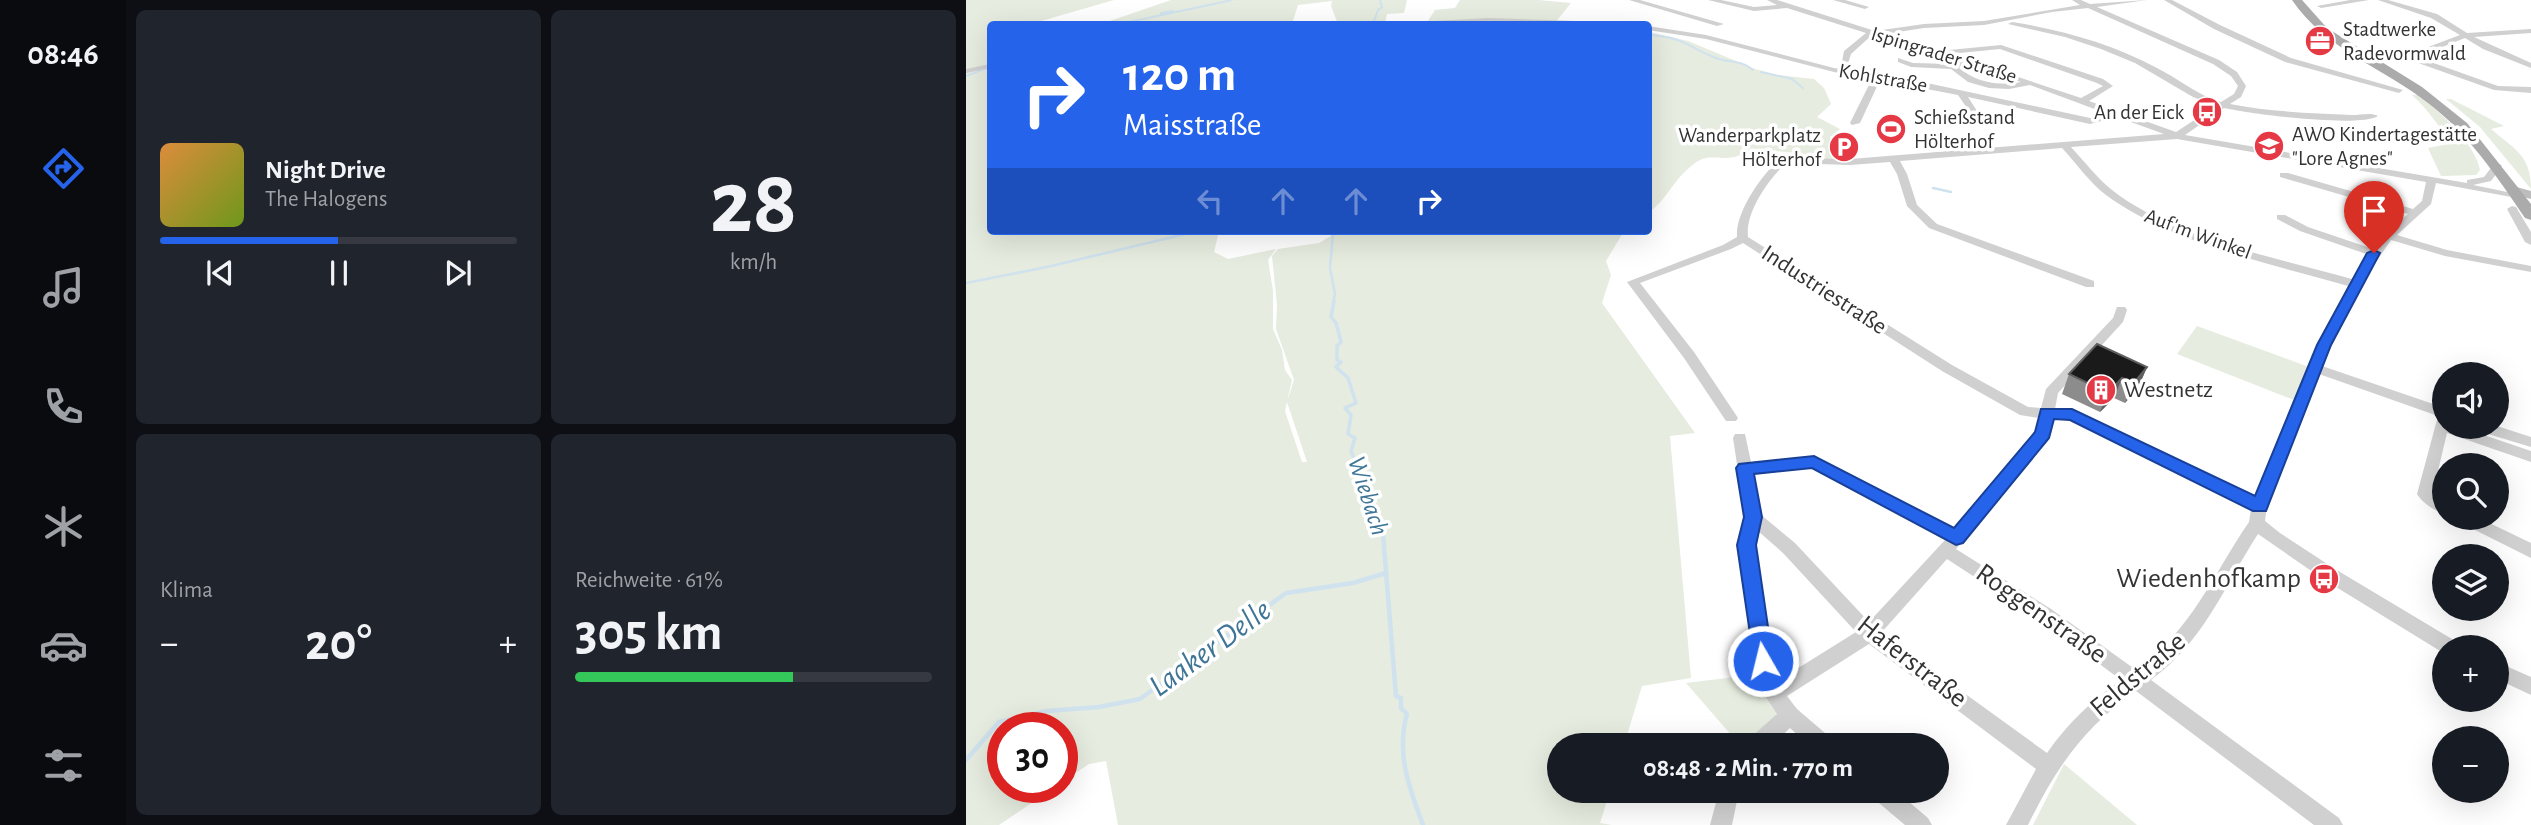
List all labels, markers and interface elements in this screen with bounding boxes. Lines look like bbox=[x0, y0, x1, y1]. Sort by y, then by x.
place label: Stadtwerke Radevormwald bbox=[2343, 19, 2466, 64]
street label: Ispingrader Straße bbox=[1869, 23, 2019, 87]
office icon: Stadtwerke Radevormwald bbox=[2303, 24, 2337, 58]
text: 08:46 bbox=[27, 38, 99, 70]
icon: right bbox=[1008, 49, 1099, 140]
text: 120 m bbox=[1123, 51, 1236, 100]
street label: Kohlstraße bbox=[1837, 60, 1929, 96]
bus stop icon: An der Eick bbox=[2190, 95, 2224, 129]
place label: An der Eick bbox=[2094, 102, 2184, 123]
place label: Schießstand Hölterhof bbox=[1914, 107, 2015, 152]
text: Maisstraße bbox=[1123, 109, 1262, 141]
sports icon: Schießstand Hölterhof bbox=[1874, 112, 1908, 146]
place label: AWO Kindertagestätte "Lore Agnes" bbox=[2292, 124, 2477, 169]
place label: Wanderparkplatz Hölterhof bbox=[1678, 125, 1823, 170]
school or university icon: AWO Kindertagestätte "Lore Agnes" bbox=[2252, 129, 2286, 163]
parking icon: Wanderparkplatz Hölterhof bbox=[1827, 130, 1861, 164]
icon: directions bbox=[39, 144, 88, 193]
text: Night Drive bbox=[265, 157, 386, 183]
text: 28 bbox=[710, 158, 797, 249]
pin bbox=[2344, 181, 2404, 253]
icon: left bbox=[1191, 182, 1229, 220]
icon: ahead bbox=[1264, 182, 1302, 220]
icon: ahead bbox=[1337, 182, 1375, 220]
icon: right bbox=[1410, 182, 1448, 220]
text: The Halogens bbox=[265, 188, 387, 211]
icon: arrive bbox=[2355, 192, 2393, 230]
street label: Auf'm Winkel bbox=[2142, 205, 2254, 263]
street label: Industriestraße bbox=[1757, 241, 1891, 339]
text: km/h bbox=[730, 251, 777, 274]
icon: previous bbox=[201, 254, 239, 292]
icon: pause bbox=[320, 254, 358, 292]
icon: next bbox=[439, 254, 477, 292]
icon: music bbox=[39, 263, 88, 312]
map controls bbox=[2432, 362, 2509, 803]
button: sound bbox=[2432, 362, 2509, 439]
building icon: Westnetz bbox=[2084, 373, 2118, 407]
place label: Westnetz bbox=[2124, 378, 2213, 402]
icon: phone bbox=[39, 382, 88, 431]
water label: Wiebach bbox=[1343, 453, 1393, 539]
button: search bbox=[2432, 453, 2509, 530]
icon: climate bbox=[39, 502, 88, 551]
button: layers bbox=[2432, 544, 2509, 621]
street label: Roggenstraße bbox=[1971, 559, 2111, 669]
bus stop icon: Wiedenhofkamp bbox=[2307, 562, 2341, 596]
place label: Wiedenhofkamp bbox=[2116, 565, 2301, 593]
text: Reichweite · 61% bbox=[575, 569, 723, 592]
text: Klima bbox=[160, 579, 213, 602]
water label: Laaker Delle bbox=[1143, 593, 1277, 703]
text: 305 km bbox=[575, 607, 723, 659]
street label: Haferstraße bbox=[1852, 611, 1972, 713]
text: 20° bbox=[305, 617, 372, 669]
icon: car bbox=[39, 621, 88, 670]
position arrow bbox=[1726, 624, 1800, 698]
text: − bbox=[160, 625, 178, 663]
text: + bbox=[499, 625, 517, 663]
street label: Feldstraße bbox=[2085, 627, 2191, 723]
button: + bbox=[2432, 635, 2509, 712]
speed limit sign: 30 bbox=[987, 712, 1078, 803]
button: − bbox=[2432, 726, 2509, 803]
icon: filters bbox=[39, 741, 88, 790]
text: 08:48 · 2 Min. · 770 m bbox=[1643, 755, 1853, 781]

